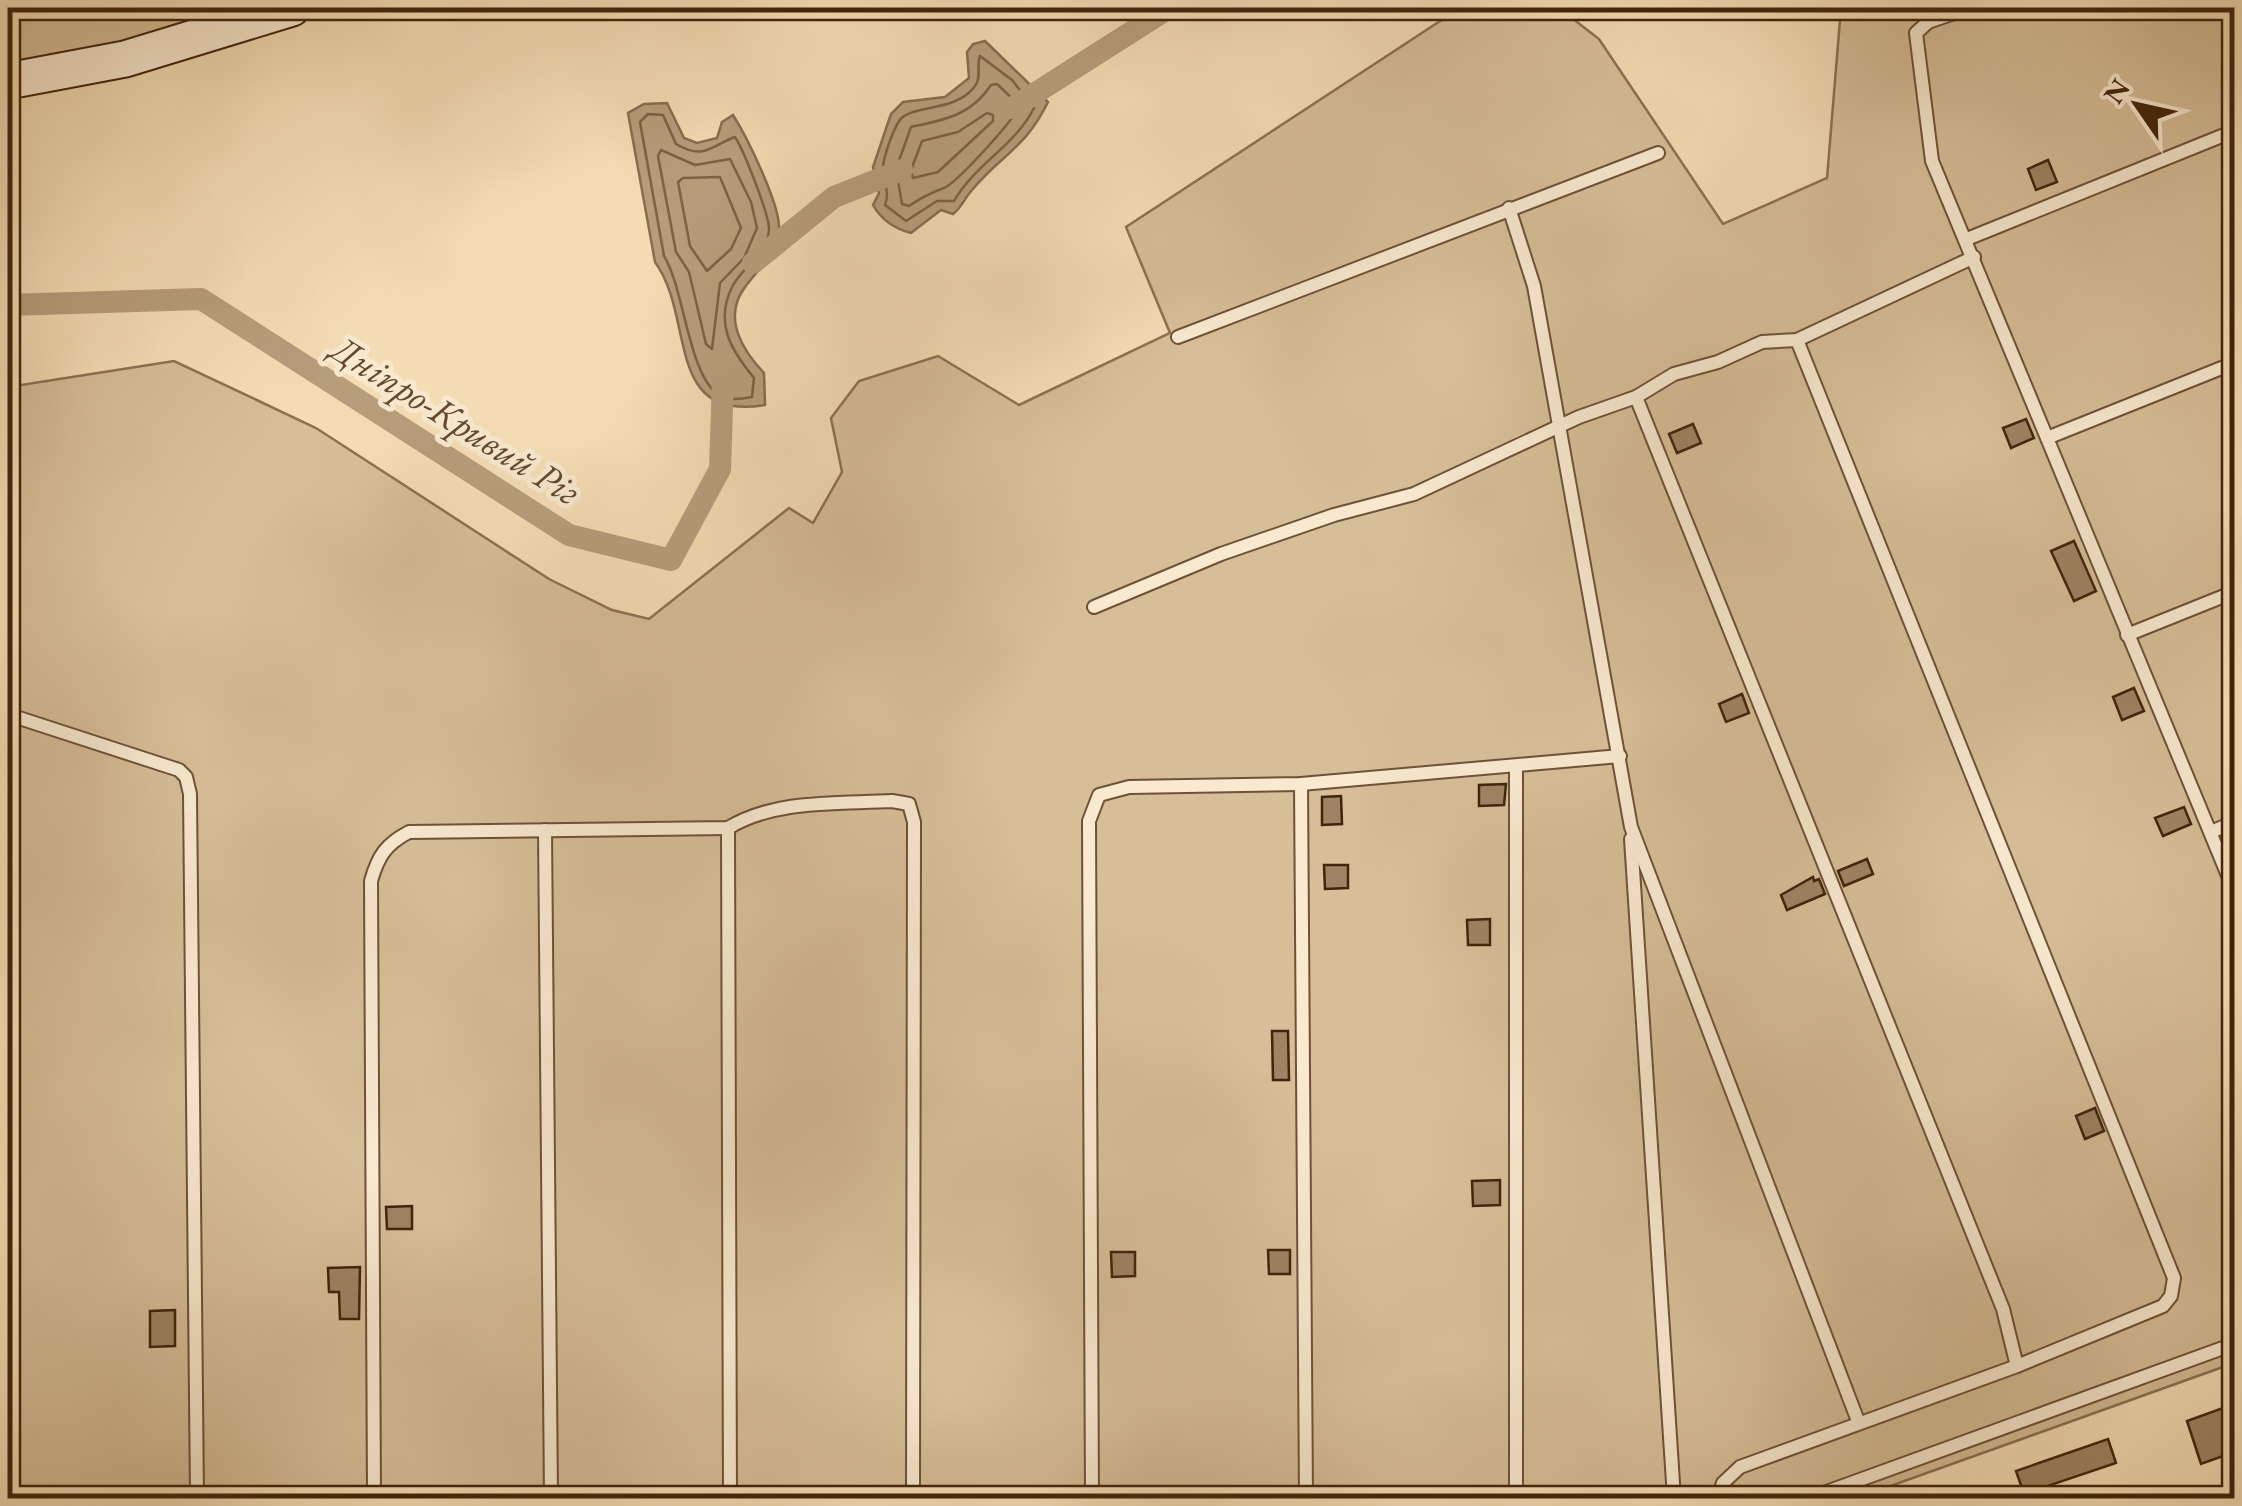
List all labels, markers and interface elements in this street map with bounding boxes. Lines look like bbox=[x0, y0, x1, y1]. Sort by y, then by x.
north arrow bbox=[2087, 55, 2187, 155]
text: N bbox=[2095, 71, 2138, 110]
water label: Дніпро-Кривий Ріг bbox=[320, 322, 590, 516]

